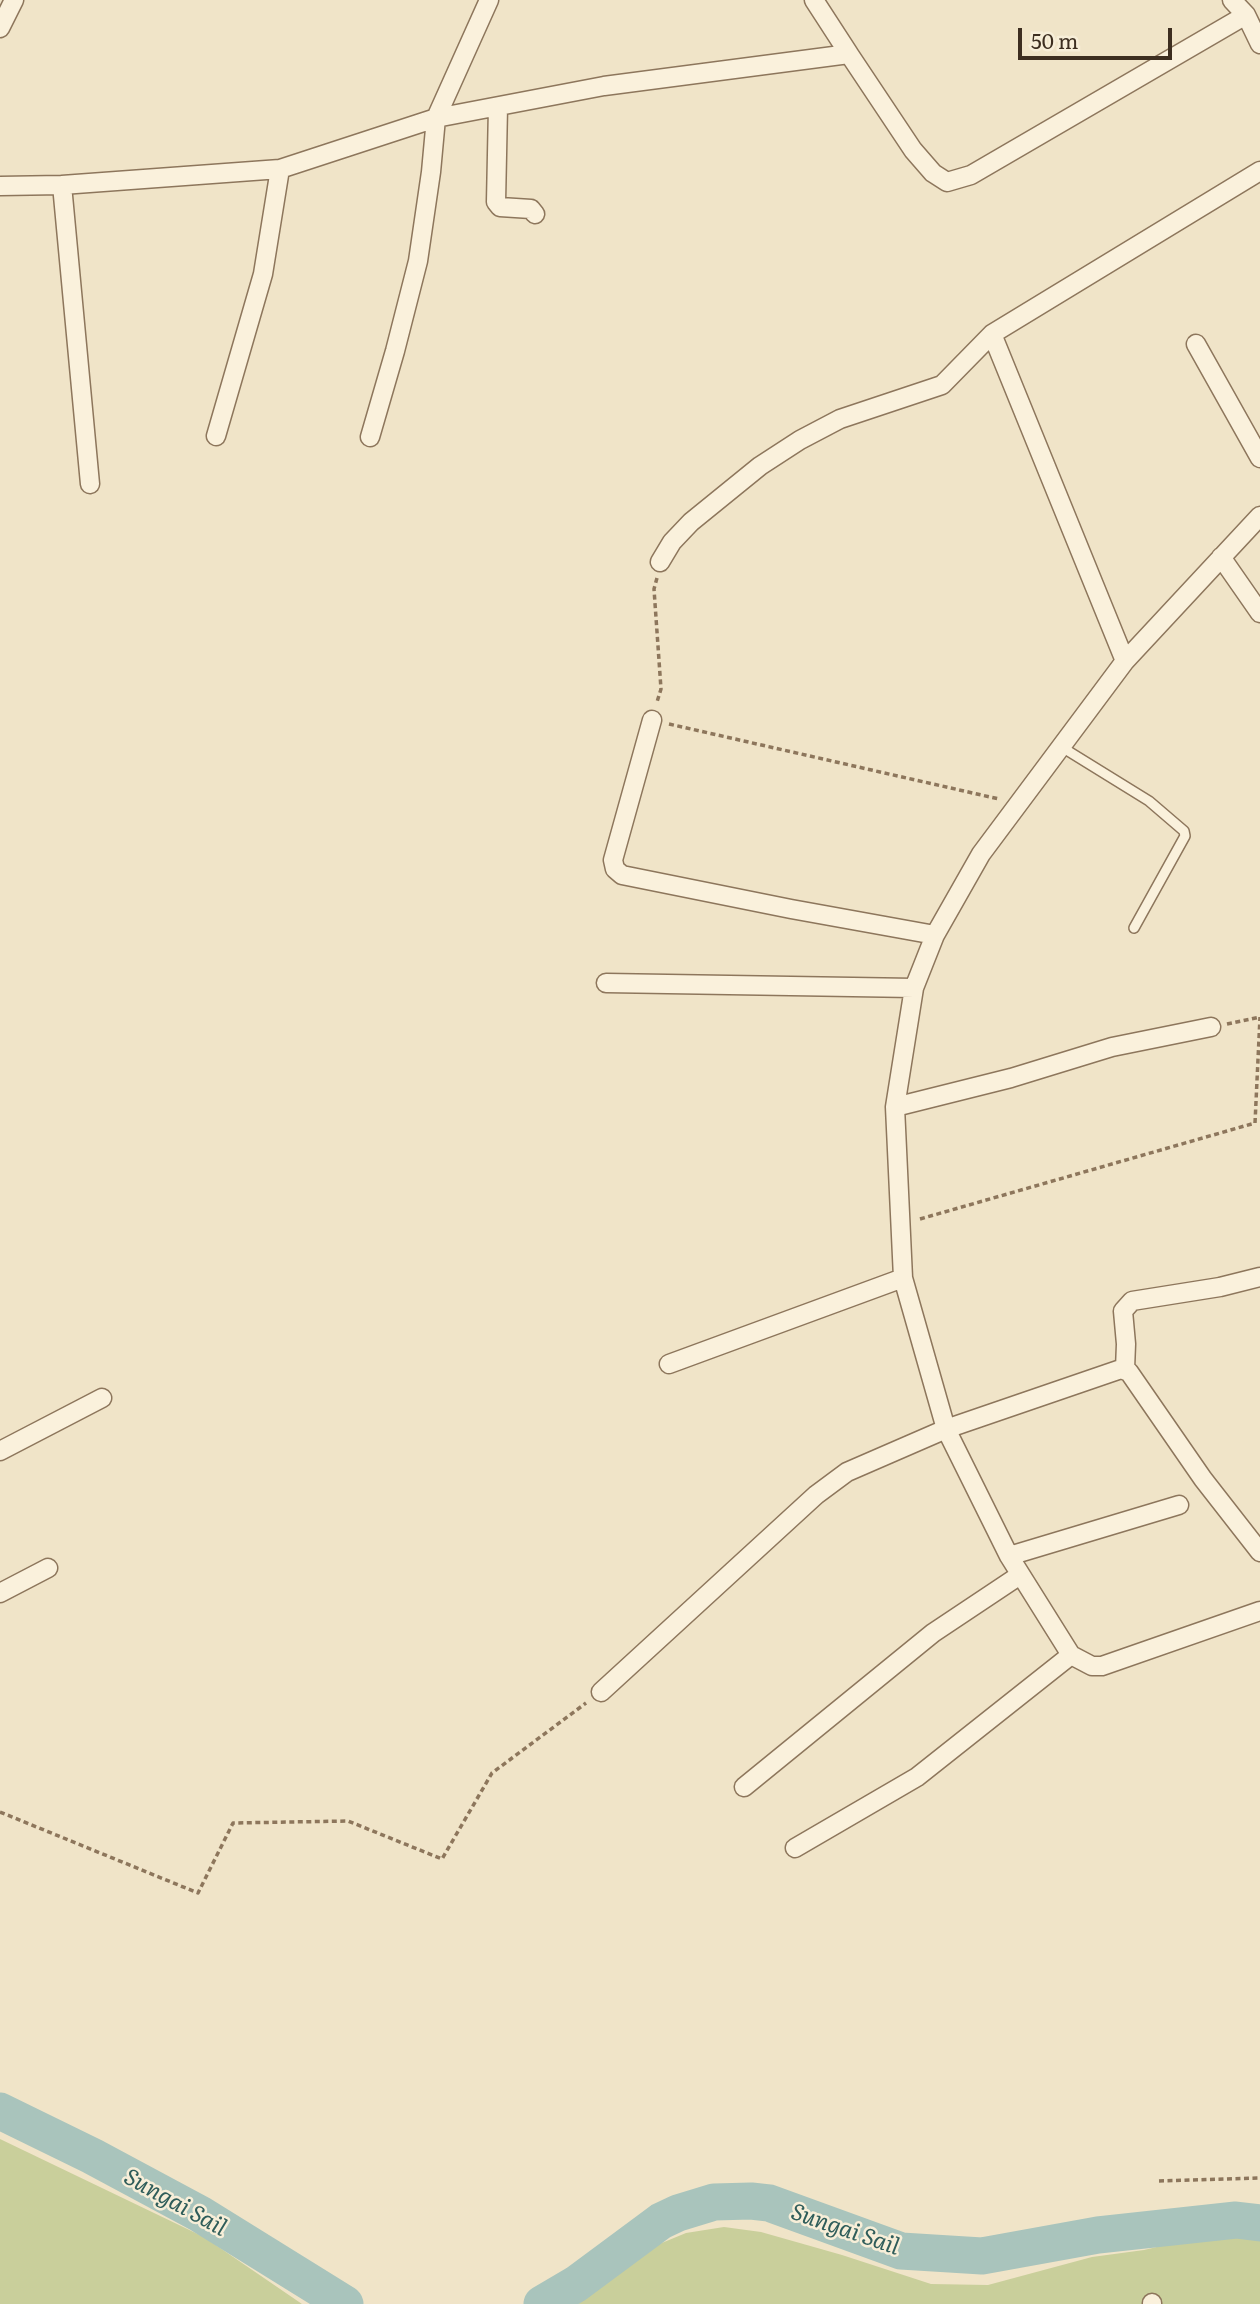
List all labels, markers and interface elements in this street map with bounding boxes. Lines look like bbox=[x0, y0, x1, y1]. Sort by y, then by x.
scale bar bbox=[1022, 14, 1176, 58]
text: 50 m bbox=[1031, 24, 1078, 55]
water label: Sungai Sail bbox=[119, 2164, 231, 2242]
water label: Sungai Sail bbox=[787, 2199, 903, 2261]

